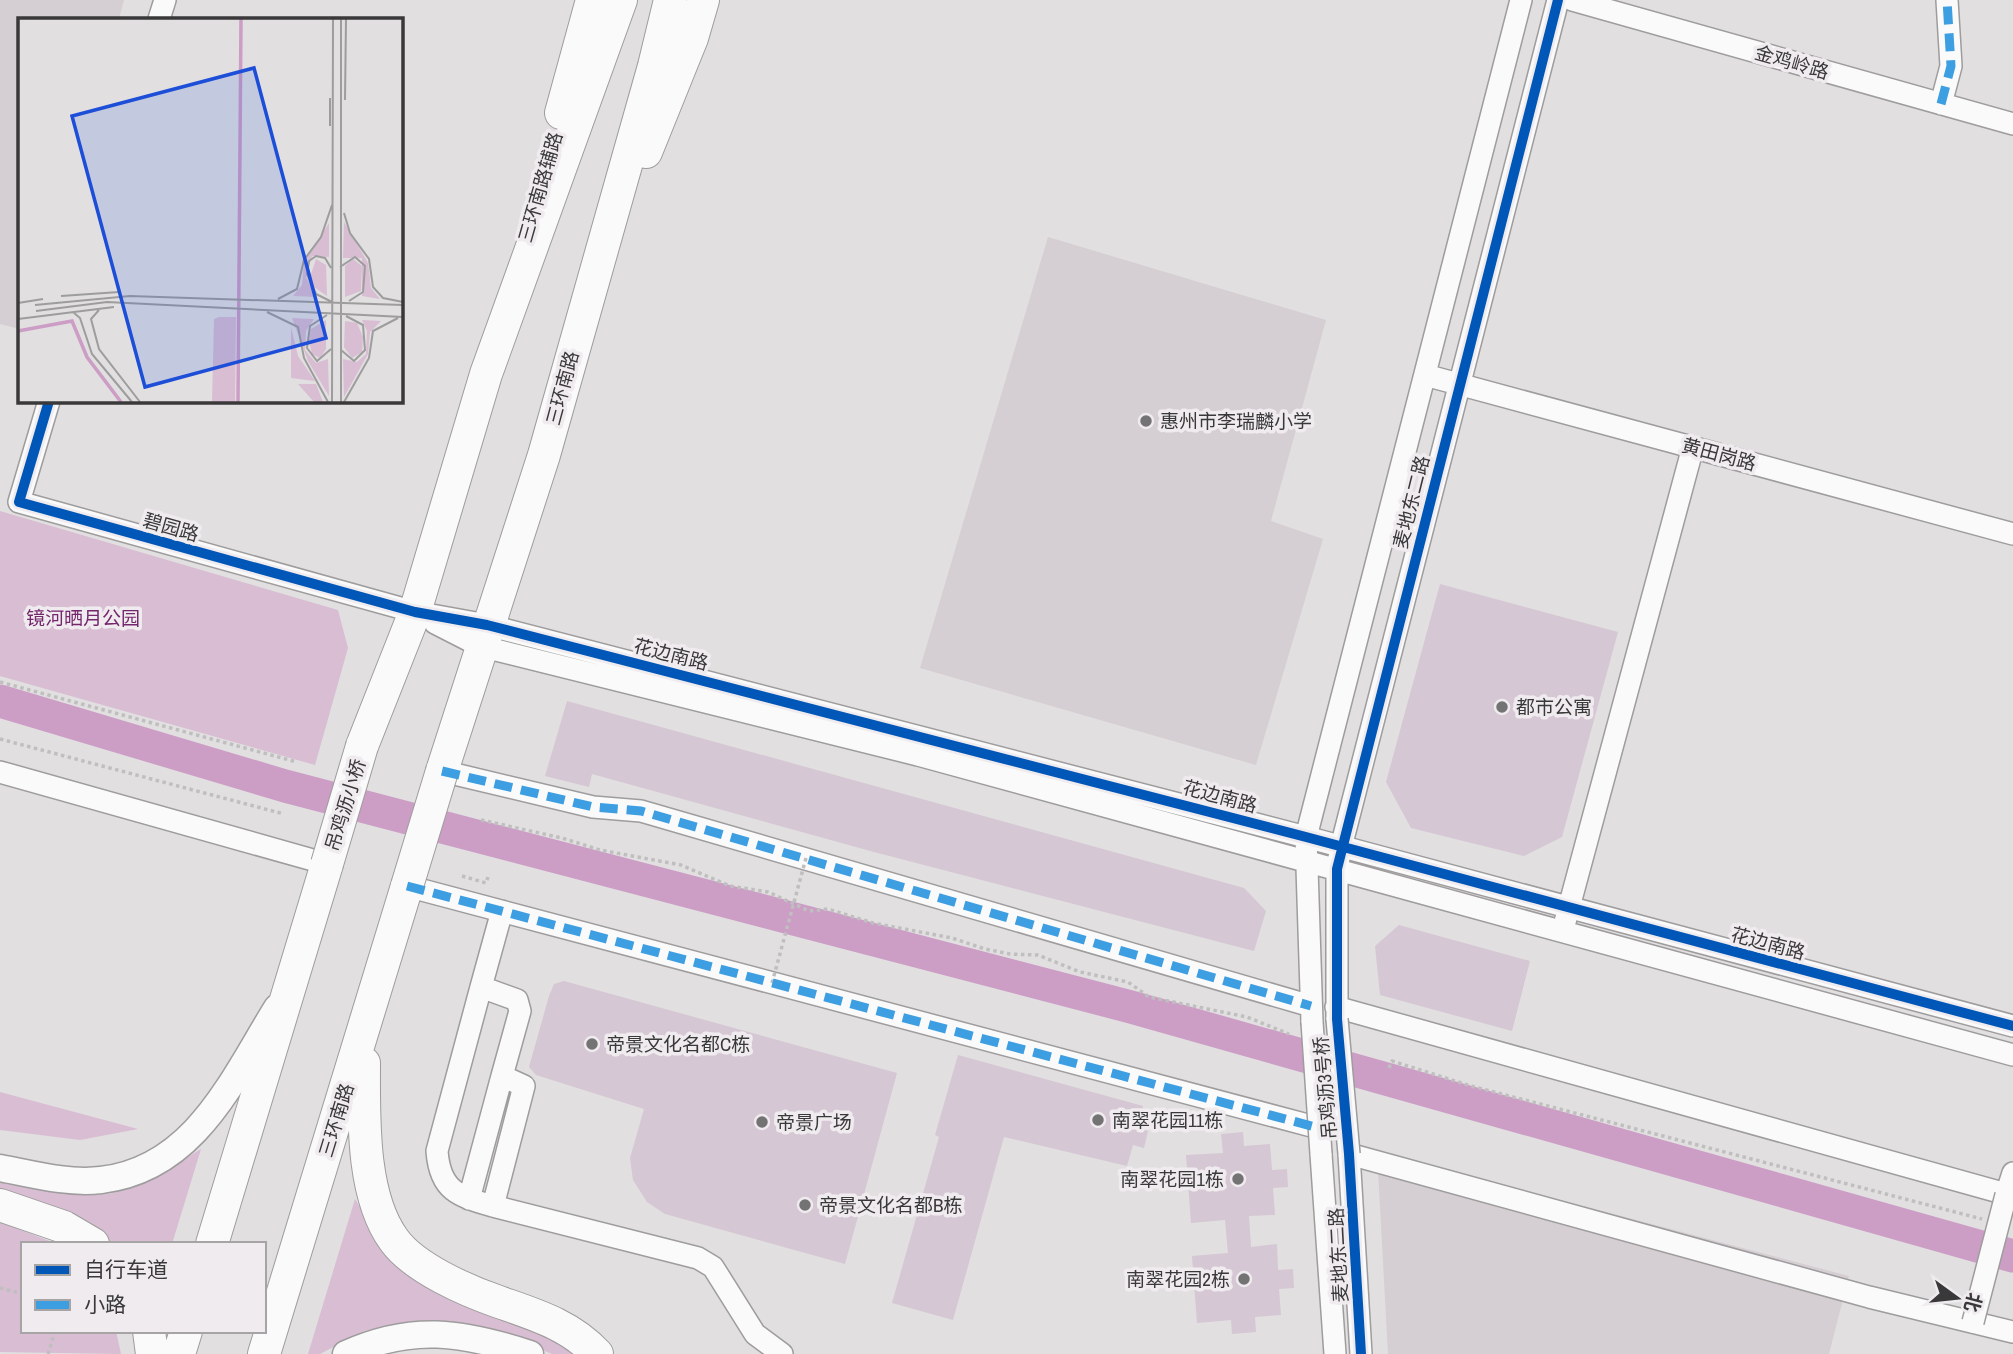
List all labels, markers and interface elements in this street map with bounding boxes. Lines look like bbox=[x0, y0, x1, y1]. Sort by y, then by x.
inset map bbox=[18, 18, 402, 402]
street label: 金鸡岭路 bbox=[1752, 39, 1832, 85]
street label: 三环南路辅路 bbox=[512, 129, 568, 245]
street label: 三环南路 bbox=[540, 348, 584, 428]
place label: 惠州市李瑞麟小学 bbox=[1160, 408, 1312, 434]
marker: 惠州市李瑞麟小学 bbox=[1138, 413, 1154, 429]
street label: 黄田岗路 bbox=[1679, 432, 1759, 476]
street label: 麦地东二路 bbox=[1387, 453, 1435, 551]
street label: 碧园路 bbox=[140, 507, 202, 547]
park label: 镜河晒月公园 bbox=[26, 605, 140, 631]
street label: 花边南路 bbox=[631, 632, 711, 676]
place label: 都市公寓 bbox=[1516, 694, 1592, 720]
marker: 都市公寓 bbox=[1494, 699, 1510, 715]
street label: 吊鸡沥小桥 bbox=[319, 756, 371, 854]
street label: 花边南路 bbox=[1180, 774, 1260, 818]
street label: 花边南路 bbox=[1728, 921, 1808, 965]
place label: 帝景文化名都C栋 bbox=[606, 1031, 750, 1057]
street label: 吊鸡沥3号桥 bbox=[1308, 1035, 1342, 1141]
marker: 帝景文化名都C栋 bbox=[584, 1036, 600, 1052]
street label: 三环南路 bbox=[312, 1080, 360, 1160]
place label: 南翠花园11栋 bbox=[1112, 1107, 1223, 1133]
place label: 帝景广场 bbox=[776, 1109, 852, 1135]
marker: 南翠花园11栋 bbox=[1090, 1112, 1106, 1128]
marker: 帝景广场 bbox=[754, 1114, 770, 1130]
place label: 南翠花园1栋 bbox=[1120, 1166, 1224, 1192]
marker: 南翠花园1栋 bbox=[1230, 1171, 1246, 1187]
place label: 帝景文化名都B栋 bbox=[819, 1192, 962, 1218]
marker: 帝景文化名都B栋 bbox=[797, 1197, 813, 1213]
street label: 麦地东二路 bbox=[1323, 1207, 1353, 1303]
legend bbox=[21, 1242, 266, 1333]
text: 自行车道 bbox=[84, 1255, 168, 1284]
north arrow bbox=[1922, 1263, 1992, 1333]
place label: 南翠花园2栋 bbox=[1126, 1266, 1230, 1292]
marker: 南翠花园2栋 bbox=[1236, 1271, 1252, 1287]
text: 小路 bbox=[84, 1290, 126, 1319]
text: 北 bbox=[1958, 1290, 1988, 1315]

